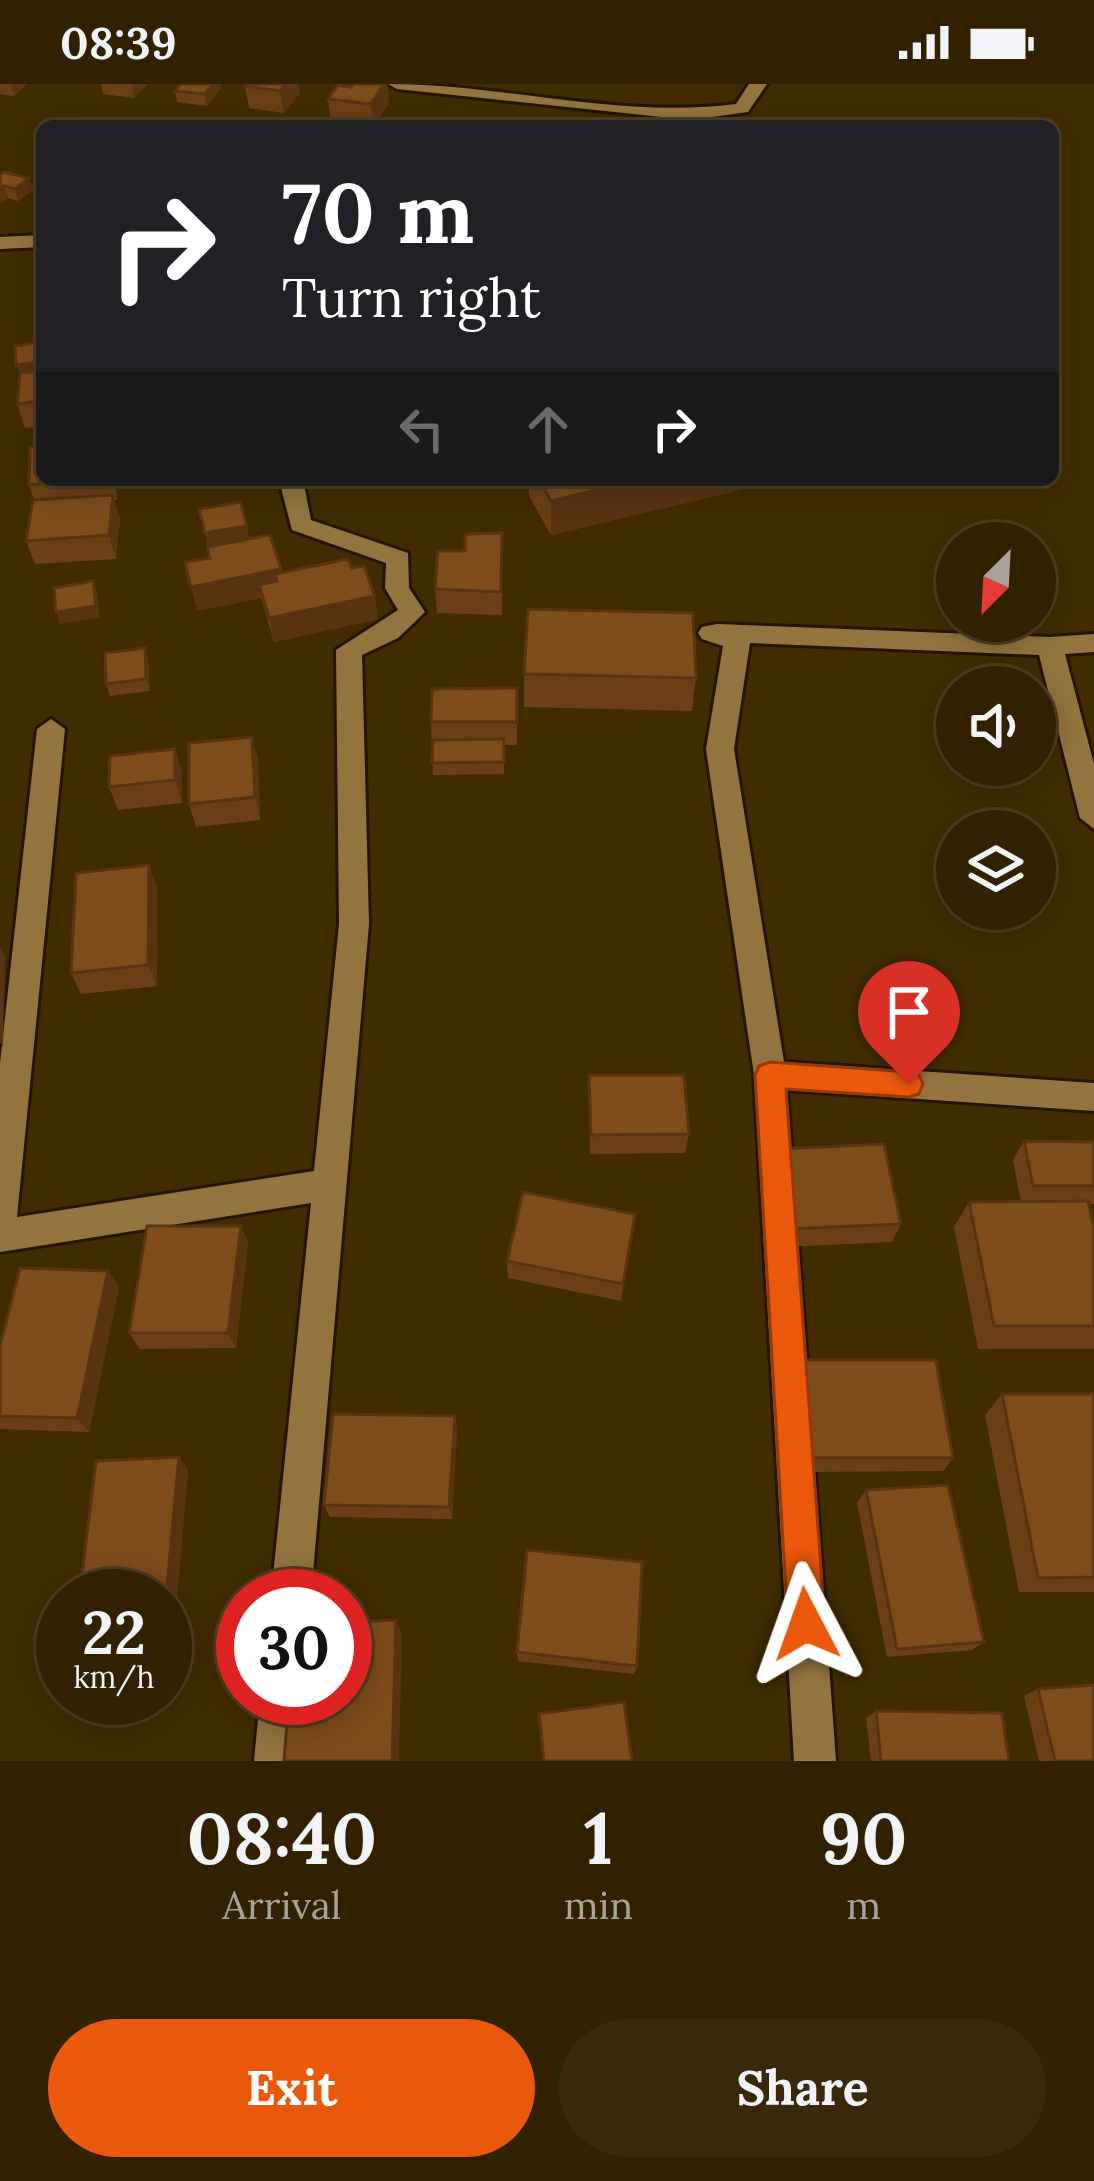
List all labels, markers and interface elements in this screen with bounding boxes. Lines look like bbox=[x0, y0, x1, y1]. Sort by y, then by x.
text: 08:39 bbox=[60, 14, 177, 71]
text: 70 m bbox=[282, 158, 474, 266]
icon: right bbox=[84, 168, 240, 324]
text: Turn right bbox=[282, 263, 541, 332]
icon: left bbox=[389, 396, 455, 462]
icon: ahead bbox=[515, 396, 581, 462]
icon: right bbox=[641, 396, 707, 462]
north arrow bbox=[936, 522, 1056, 642]
map controls bbox=[936, 522, 1056, 930]
button: sound bbox=[936, 666, 1056, 786]
button: layers bbox=[936, 810, 1056, 930]
pin bbox=[858, 961, 960, 1084]
icon: arrive bbox=[876, 979, 942, 1045]
position arrow bbox=[743, 1561, 869, 1687]
speed limit sign: 30 bbox=[216, 1569, 372, 1725]
text: 22 bbox=[82, 1594, 146, 1670]
text: km/h bbox=[73, 1658, 155, 1696]
text: 08:40 bbox=[187, 1792, 377, 1884]
text: 1 bbox=[584, 1792, 613, 1884]
text: 90 bbox=[820, 1792, 907, 1884]
text: Arrival bbox=[222, 1880, 341, 1930]
text: min bbox=[564, 1880, 633, 1930]
text: m bbox=[846, 1880, 881, 1930]
button: Exit bbox=[48, 2019, 535, 2157]
button: Share bbox=[559, 2019, 1046, 2157]

